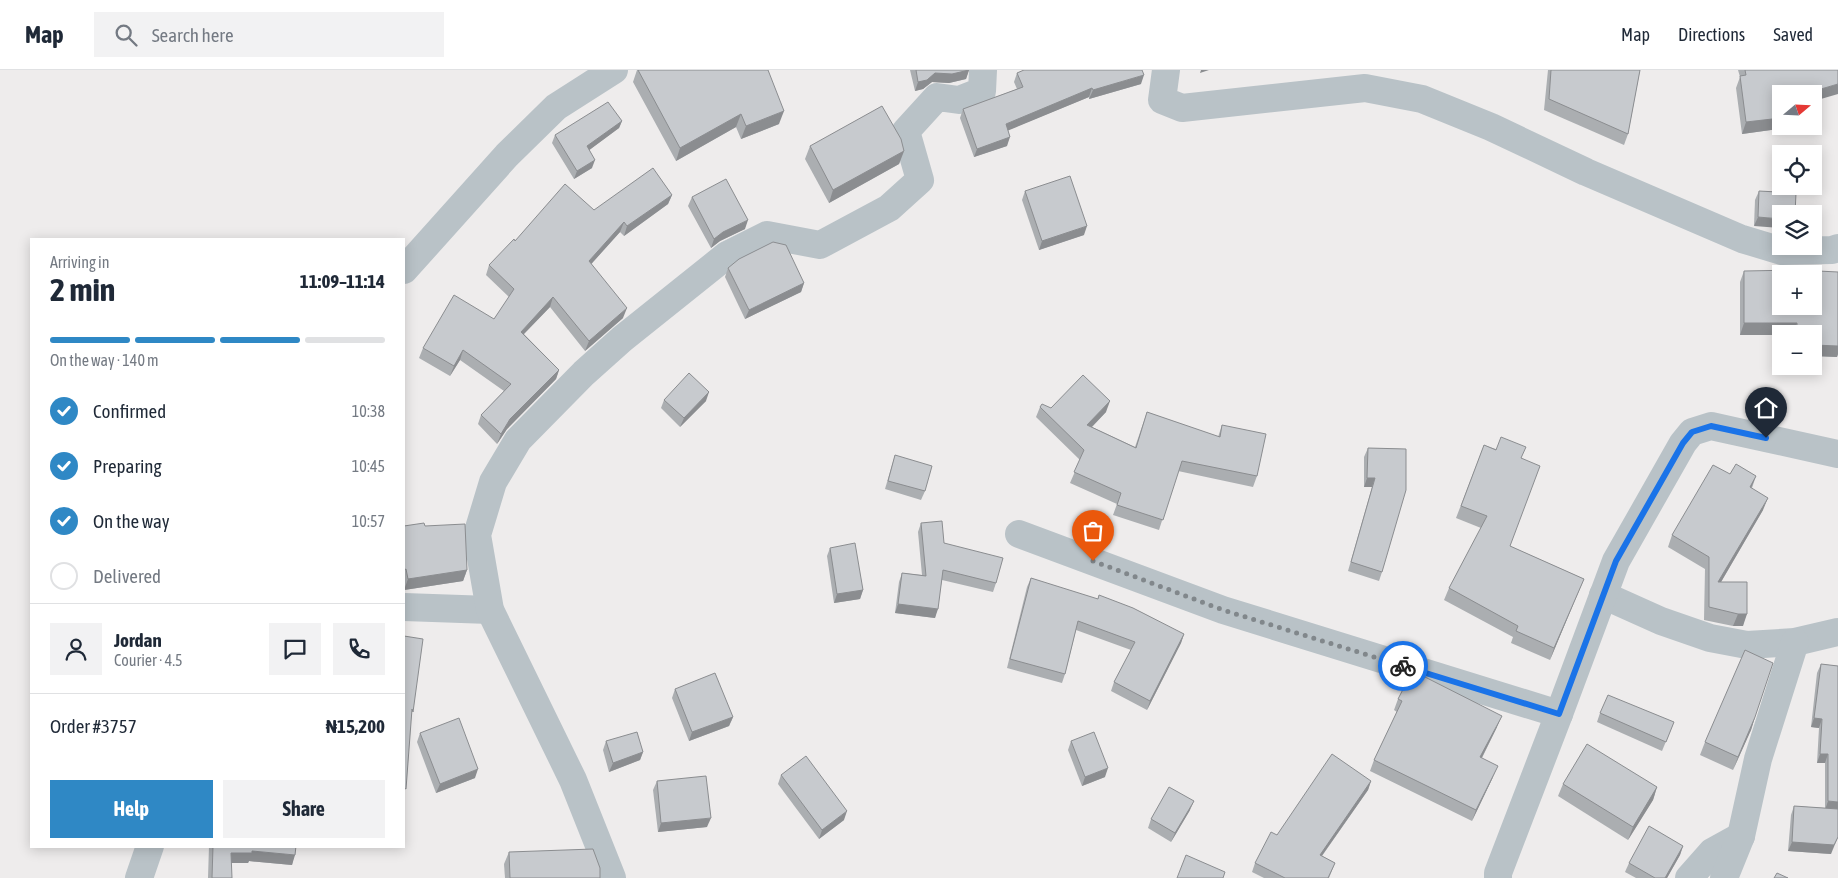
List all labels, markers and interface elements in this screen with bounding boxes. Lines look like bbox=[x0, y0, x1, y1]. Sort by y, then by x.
search box bbox=[94, 12, 444, 57]
text: Map bbox=[25, 21, 64, 48]
icon: search bbox=[112, 21, 140, 49]
text: Search here bbox=[152, 24, 234, 46]
text: Map bbox=[1621, 24, 1650, 45]
text: Directions bbox=[1678, 24, 1745, 45]
text: Saved bbox=[1773, 24, 1813, 45]
north arrow bbox=[1772, 85, 1822, 135]
map controls bbox=[1772, 85, 1822, 375]
button: locate bbox=[1772, 145, 1822, 195]
button: layers bbox=[1772, 205, 1822, 255]
text: Arriving in bbox=[50, 253, 110, 271]
button: + bbox=[1772, 265, 1822, 315]
text: 11:09–11:14 bbox=[300, 270, 385, 292]
text: 2 min bbox=[50, 271, 115, 308]
button: − bbox=[1772, 325, 1822, 375]
text: On the way · 140 m bbox=[50, 351, 159, 369]
pin bbox=[1745, 387, 1787, 438]
icon: home bbox=[1752, 394, 1780, 422]
icon: check bbox=[50, 397, 78, 425]
text: Confirmed bbox=[93, 400, 166, 422]
text: 10:38 bbox=[352, 402, 385, 420]
icon: check bbox=[50, 452, 78, 480]
text: Preparing bbox=[93, 455, 162, 477]
text: 10:45 bbox=[352, 457, 385, 475]
icon: check bbox=[50, 507, 78, 535]
text: On the way bbox=[93, 510, 170, 532]
pin bbox=[1072, 510, 1114, 561]
text: 10:57 bbox=[352, 512, 385, 530]
icon: bag bbox=[1079, 517, 1107, 545]
text: Delivered bbox=[93, 565, 161, 587]
button: person bbox=[50, 623, 102, 675]
button: chat bbox=[269, 623, 321, 675]
button: phone bbox=[333, 623, 385, 675]
text: Jordan bbox=[114, 629, 162, 651]
courier bbox=[1378, 641, 1428, 691]
text: Courier · 4.5 bbox=[114, 651, 183, 669]
icon: bike bbox=[1389, 652, 1417, 680]
text: Order #3757 bbox=[50, 715, 137, 737]
text: ₦15,200 bbox=[326, 715, 385, 737]
button: Help bbox=[50, 780, 213, 838]
button: Share bbox=[223, 780, 385, 838]

